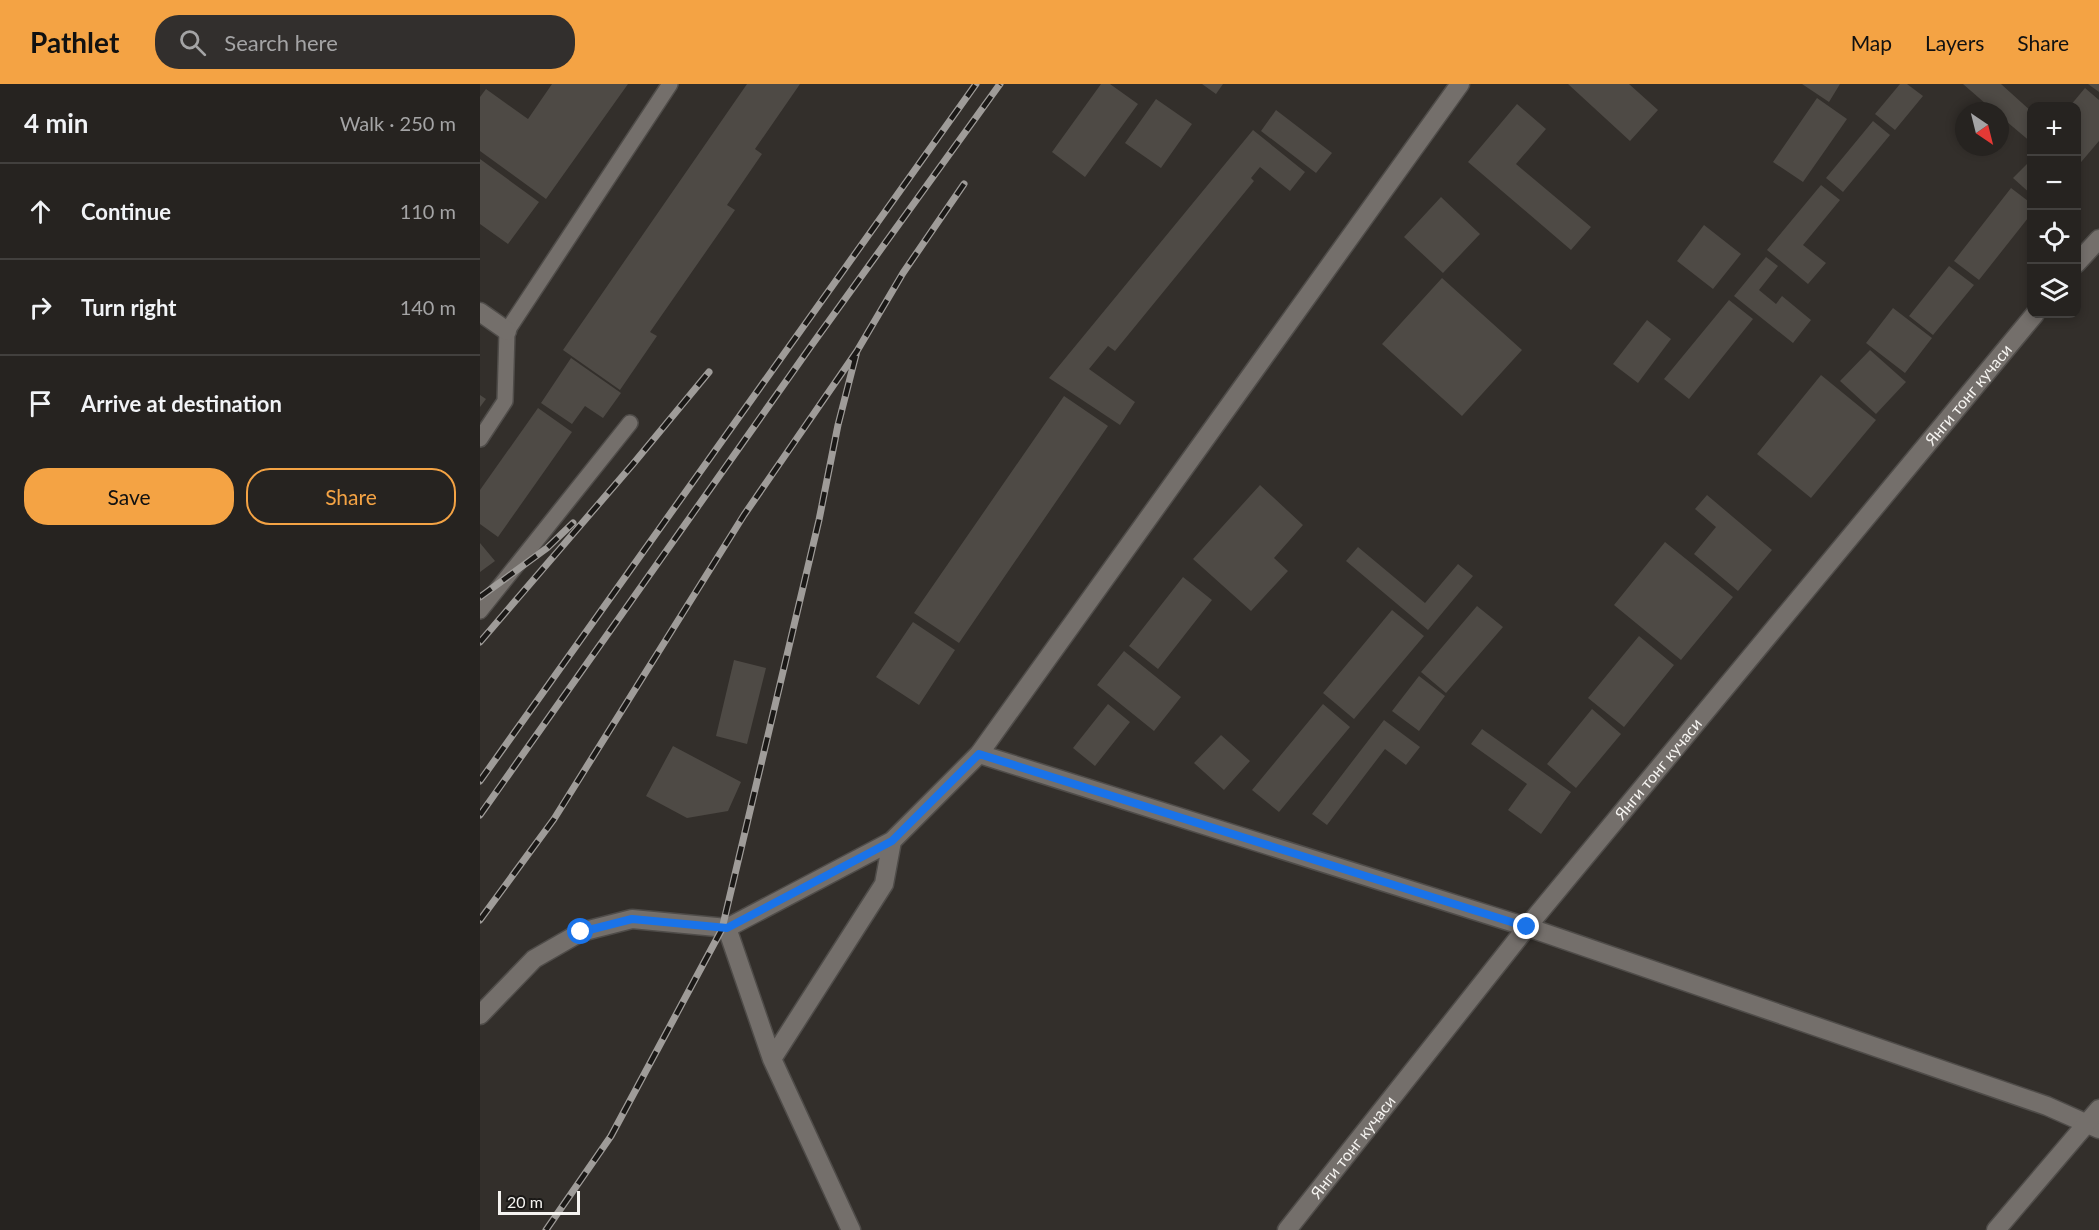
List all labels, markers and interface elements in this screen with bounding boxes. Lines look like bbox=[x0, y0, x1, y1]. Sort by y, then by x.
search box bbox=[155, 15, 575, 69]
text: Pathlet bbox=[30, 25, 119, 59]
icon: search bbox=[176, 26, 209, 59]
text: Search here bbox=[224, 29, 338, 56]
text: Map bbox=[1851, 30, 1892, 55]
text: Layers bbox=[1925, 30, 1984, 55]
text: Share bbox=[2017, 30, 2069, 55]
north arrow bbox=[1955, 102, 2009, 156]
map controls bbox=[2027, 102, 2081, 318]
button: + bbox=[2027, 102, 2081, 156]
text: 4 min bbox=[24, 107, 88, 139]
text: Walk · 250 m bbox=[340, 111, 456, 135]
button: − bbox=[2027, 156, 2081, 210]
icon: ahead bbox=[24, 195, 57, 228]
text: Continue bbox=[81, 198, 171, 225]
text: 110 m bbox=[400, 199, 456, 223]
button: locate bbox=[2027, 210, 2081, 264]
button: layers bbox=[2027, 264, 2081, 318]
icon: right bbox=[24, 291, 57, 324]
text: Turn right bbox=[81, 294, 176, 321]
text: 140 m bbox=[400, 295, 456, 319]
street label: Янги тонг кучаси bbox=[1920, 340, 2015, 449]
icon: arrive bbox=[24, 387, 57, 420]
text: Arrive at destination bbox=[81, 390, 282, 417]
button: Save bbox=[24, 468, 234, 525]
button: Share bbox=[246, 468, 456, 525]
street label: Янги тонг кучаси bbox=[1610, 714, 1705, 824]
route end bbox=[1513, 913, 1539, 939]
route start bbox=[567, 918, 593, 944]
street label: Янги тонг кучаси bbox=[1305, 1091, 1399, 1203]
scale bar bbox=[498, 1188, 580, 1216]
text: 20 m bbox=[507, 1192, 543, 1211]

